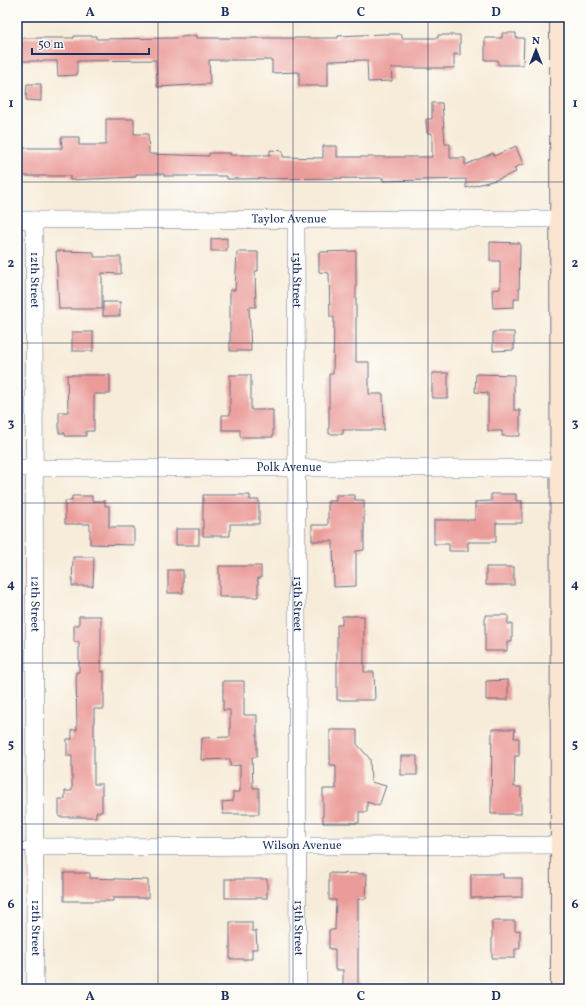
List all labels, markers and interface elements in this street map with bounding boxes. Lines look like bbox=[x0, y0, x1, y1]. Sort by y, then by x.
text: A bbox=[85, 4, 95, 22]
text: B bbox=[221, 4, 230, 22]
text: C bbox=[357, 4, 365, 22]
text: D bbox=[491, 4, 501, 22]
scale bar bbox=[32, 30, 149, 56]
north arrow bbox=[516, 30, 556, 70]
text: N bbox=[532, 34, 540, 49]
text: 50 m bbox=[38, 37, 64, 53]
text: 1 bbox=[8, 95, 14, 113]
text: 1 bbox=[572, 95, 578, 113]
street label: Taylor Avenue bbox=[251, 211, 327, 228]
street label: 12th Street bbox=[26, 252, 42, 308]
street label: 13th Street bbox=[288, 252, 304, 308]
text: 2 bbox=[8, 255, 15, 273]
text: 2 bbox=[572, 255, 579, 273]
text: 3 bbox=[8, 415, 15, 433]
text: 3 bbox=[572, 415, 579, 433]
street label: Polk Avenue bbox=[257, 460, 322, 476]
text: 4 bbox=[7, 576, 15, 594]
street label: 12th Street bbox=[26, 576, 43, 632]
street label: 13th Street bbox=[289, 576, 305, 632]
text: 4 bbox=[571, 576, 579, 594]
text: 5 bbox=[8, 736, 14, 754]
text: 5 bbox=[572, 736, 578, 754]
street label: Wilson Avenue bbox=[262, 838, 342, 854]
text: 6 bbox=[7, 896, 15, 914]
text: 6 bbox=[571, 896, 579, 914]
street label: 12th Street bbox=[27, 900, 43, 956]
street label: 13th Street bbox=[290, 900, 306, 956]
text: A bbox=[85, 988, 95, 1006]
text: B bbox=[221, 988, 230, 1006]
text: C bbox=[357, 988, 365, 1006]
text: D bbox=[491, 988, 501, 1006]

